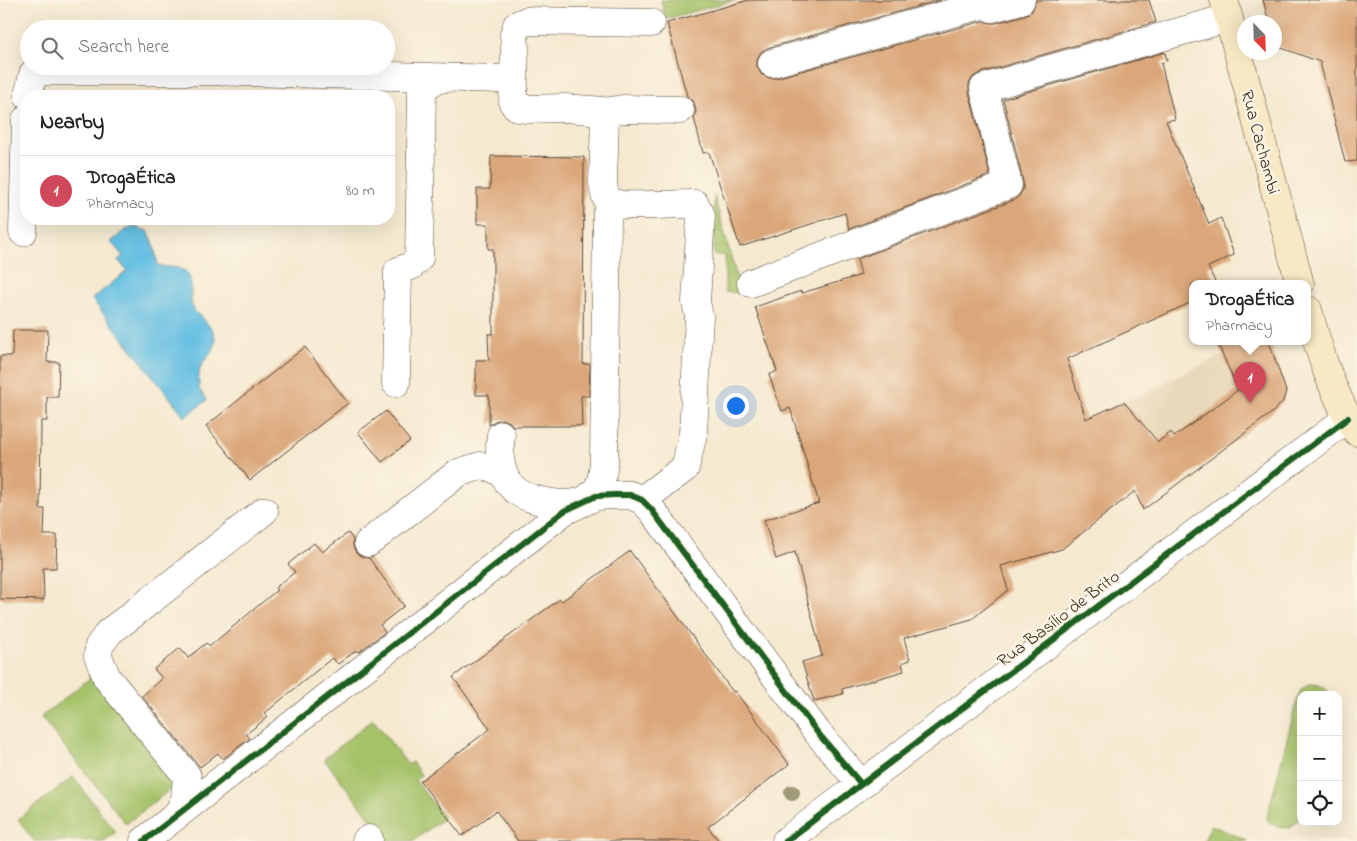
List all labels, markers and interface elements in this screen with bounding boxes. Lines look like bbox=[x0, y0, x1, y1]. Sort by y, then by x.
north arrow bbox=[1237, 15, 1282, 60]
search box bbox=[20, 20, 395, 75]
icon: search bbox=[38, 34, 66, 62]
text: Search here bbox=[78, 34, 169, 61]
street label: Rua Cachambi bbox=[1233, 87, 1285, 198]
text: Nearby bbox=[40, 108, 104, 138]
text: DrogaÉtica bbox=[87, 165, 176, 192]
text: 1 bbox=[53, 179, 59, 203]
text: 80 m bbox=[346, 179, 375, 203]
text: Pharmacy bbox=[87, 192, 154, 216]
popup bbox=[1189, 280, 1311, 345]
text: DrogaÉtica bbox=[1206, 287, 1294, 314]
text: Pharmacy bbox=[1206, 314, 1272, 338]
pin: 1 bbox=[1234, 362, 1266, 403]
your location bbox=[723, 393, 749, 419]
street label: Rua Basílio de Brito bbox=[992, 565, 1126, 674]
map controls bbox=[1297, 691, 1342, 826]
button: + bbox=[1297, 691, 1342, 736]
button: − bbox=[1297, 736, 1342, 781]
button: locate bbox=[1297, 781, 1342, 826]

